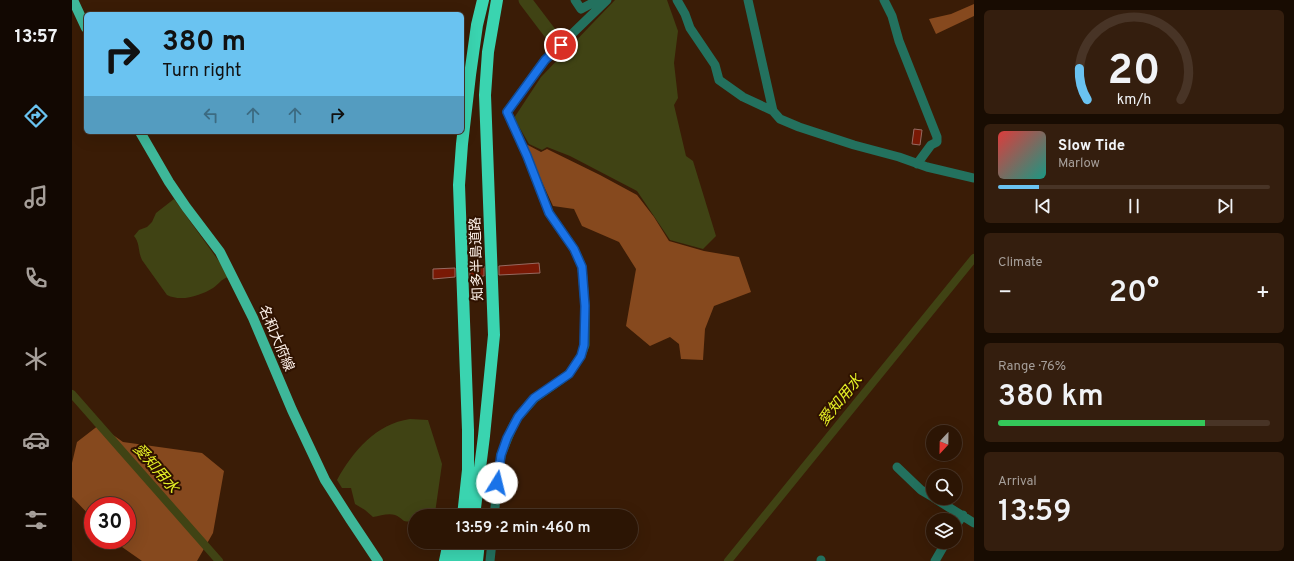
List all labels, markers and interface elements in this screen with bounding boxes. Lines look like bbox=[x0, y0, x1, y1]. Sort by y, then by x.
text: 380 m bbox=[162, 25, 246, 61]
text: 13:57 bbox=[14, 26, 58, 49]
icon: right bbox=[96, 28, 148, 80]
pin bbox=[544, 28, 578, 62]
icon: arrive bbox=[550, 34, 572, 56]
text: 20 bbox=[1108, 46, 1160, 99]
text: Turn right bbox=[162, 60, 242, 83]
text: km/h bbox=[1117, 91, 1151, 109]
icon: directions bbox=[22, 102, 50, 130]
icon: left bbox=[200, 104, 222, 126]
icon: ahead bbox=[242, 104, 264, 126]
icon: ahead bbox=[284, 104, 306, 126]
icon: right bbox=[326, 104, 348, 126]
text: Slow Tide bbox=[1058, 137, 1125, 156]
text: Marlow bbox=[1058, 156, 1100, 172]
icon: music bbox=[22, 183, 50, 211]
icon: previous bbox=[1032, 195, 1054, 217]
icon: pause bbox=[1123, 195, 1145, 217]
icon: next bbox=[1214, 195, 1236, 217]
street label: 知多半島道路 bbox=[468, 217, 487, 301]
text: Climate bbox=[998, 255, 1043, 271]
icon: phone bbox=[22, 264, 50, 292]
text: 20° bbox=[1109, 275, 1159, 312]
text: − bbox=[998, 280, 1012, 307]
text: + bbox=[1256, 280, 1270, 307]
street label: 名和大府線 bbox=[254, 303, 297, 374]
icon: climate bbox=[22, 345, 50, 373]
text: Range · 76% bbox=[998, 359, 1066, 375]
water label: 愛知用水 bbox=[815, 370, 869, 430]
text: 380 km bbox=[998, 379, 1104, 416]
north arrow bbox=[926, 425, 962, 461]
map controls bbox=[926, 425, 962, 549]
icon: car bbox=[22, 426, 50, 454]
water label: 愛知用水 bbox=[128, 440, 183, 499]
position arrow bbox=[476, 462, 518, 504]
button: search bbox=[926, 469, 962, 505]
text: Arrival bbox=[998, 474, 1037, 490]
text: 13:59 bbox=[998, 494, 1071, 531]
speed limit sign: 30 bbox=[84, 497, 136, 549]
icon: filters bbox=[22, 506, 50, 534]
button: layers bbox=[926, 513, 962, 549]
text: 13:59 · 2 min · 460 m bbox=[455, 519, 591, 538]

